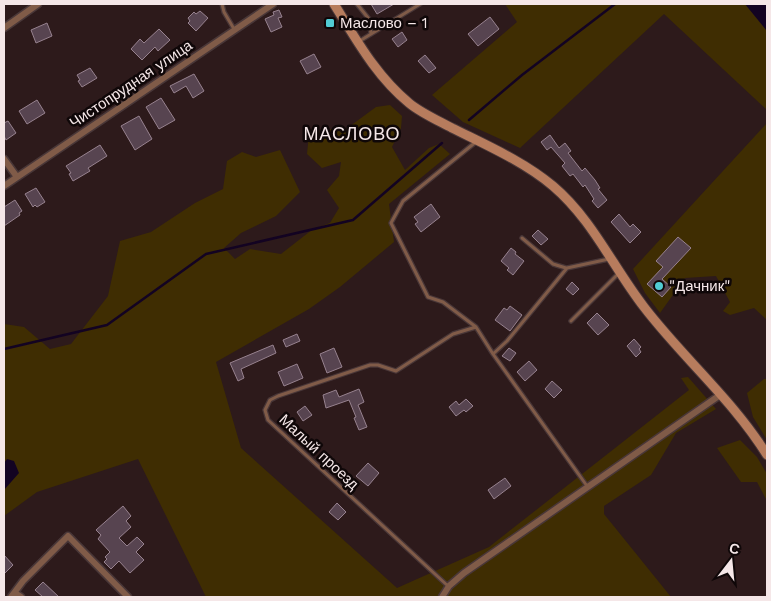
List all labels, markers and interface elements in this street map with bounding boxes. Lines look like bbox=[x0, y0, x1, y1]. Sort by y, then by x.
place label: Маслово – 1 bbox=[340, 14, 428, 32]
marker: Маслово – 1 bbox=[324, 17, 336, 29]
street label: Чистопрудная улица bbox=[66, 36, 196, 132]
district label: МАСЛОВО bbox=[303, 123, 401, 144]
place label: "Дачник" bbox=[669, 277, 730, 295]
marker: "Дачник" bbox=[653, 280, 665, 292]
street label: Малый проезд bbox=[276, 411, 363, 494]
north arrow bbox=[706, 536, 756, 586]
text: С bbox=[728, 539, 742, 558]

